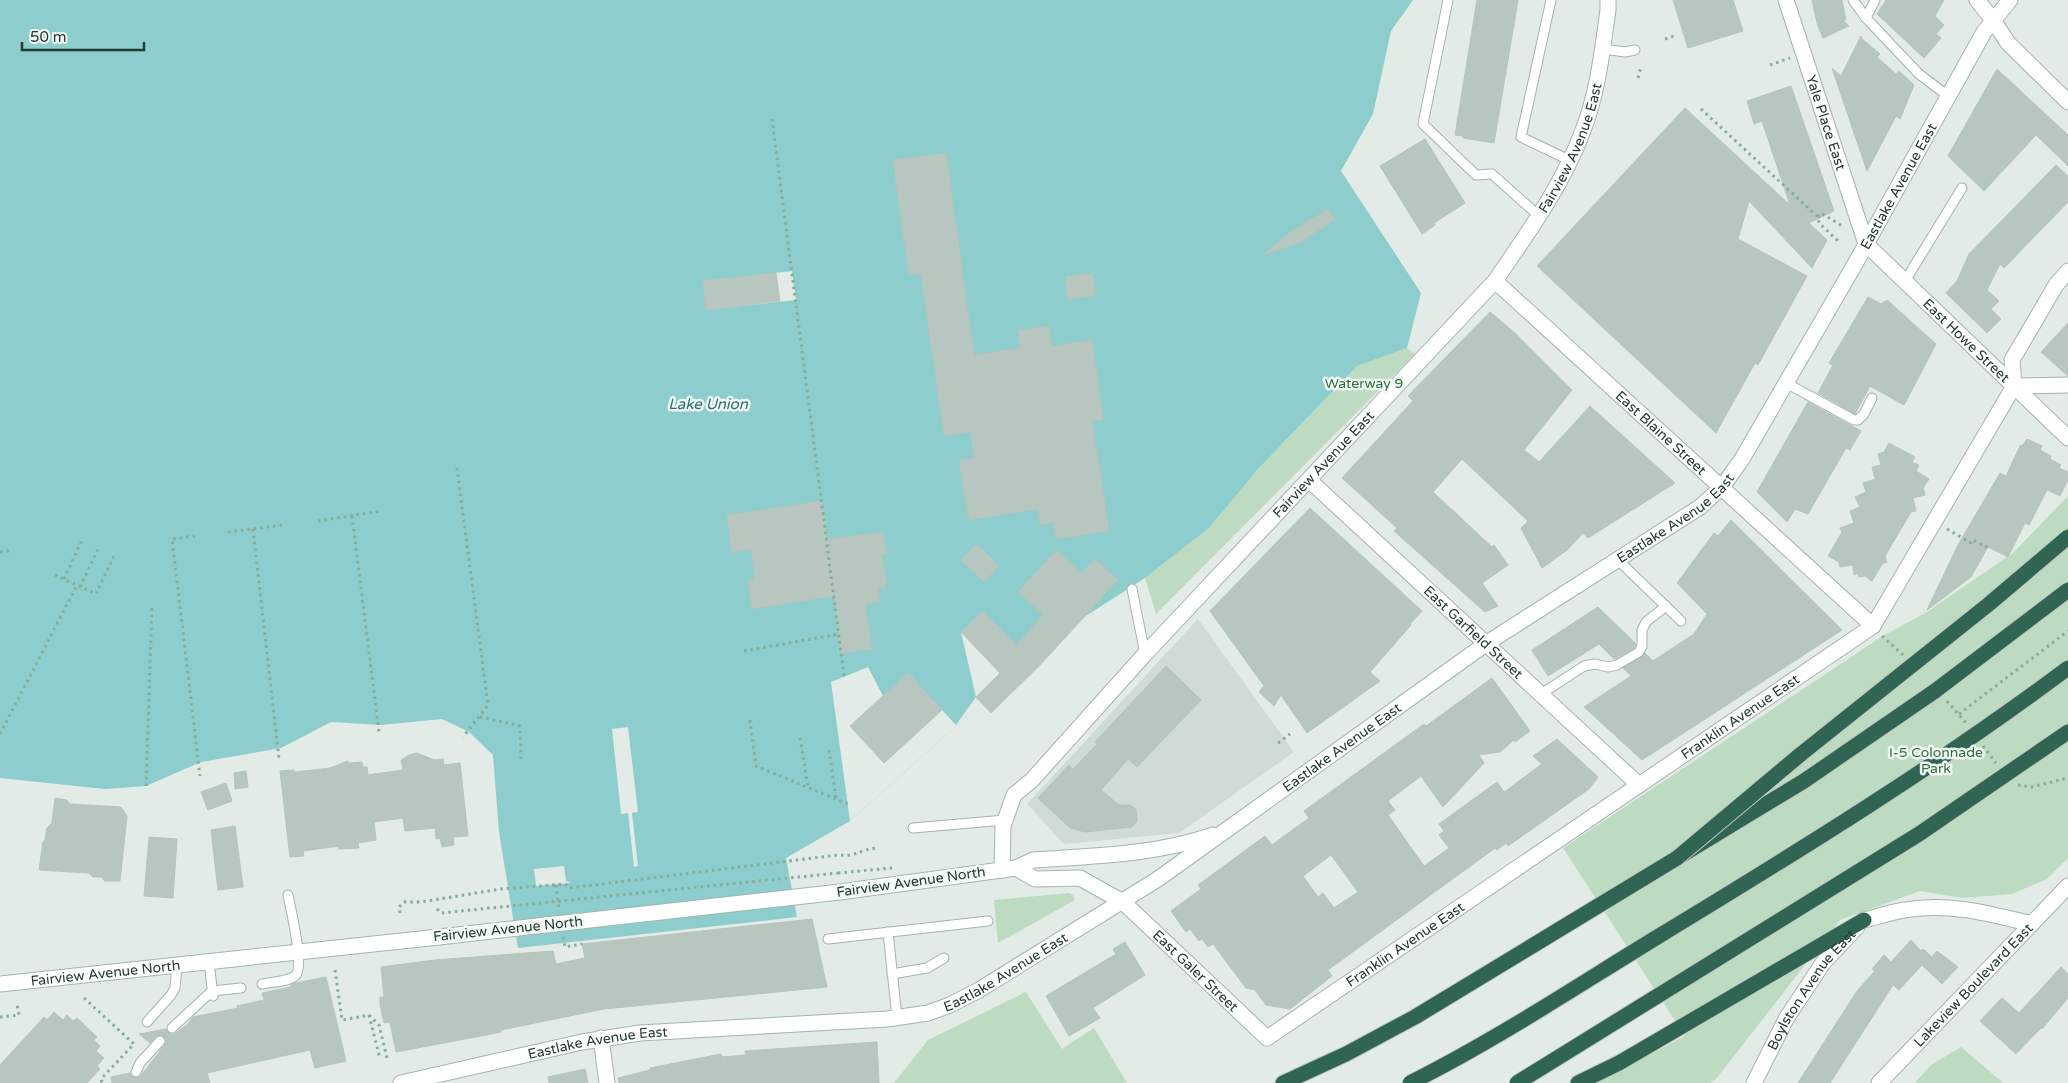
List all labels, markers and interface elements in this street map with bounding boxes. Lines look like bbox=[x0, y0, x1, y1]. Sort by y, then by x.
scale bar bbox=[22, 20, 145, 52]
text: 50 m bbox=[30, 28, 67, 46]
street label: Yale Place East bbox=[1803, 73, 1850, 173]
street label: Fairview Avenue East bbox=[1534, 81, 1605, 216]
street label: Eastlake Avenue East bbox=[1856, 119, 1940, 252]
street label: East Howe Street bbox=[1919, 295, 2014, 386]
park label: Waterway 9 bbox=[1325, 375, 1403, 392]
street label: East Blaine Street bbox=[1612, 387, 1711, 479]
water label: Lake Union bbox=[668, 395, 749, 413]
street label: Fairview Avenue East bbox=[1269, 407, 1378, 521]
street label: Eastlake Avenue East bbox=[1613, 470, 1738, 567]
street label: East Garfield Street bbox=[1420, 582, 1527, 683]
street label: Franklin Avenue East bbox=[1678, 670, 1803, 763]
street label: Eastlake Avenue East bbox=[1279, 699, 1405, 795]
park label: I-5 Colonnade Park bbox=[1889, 744, 1983, 777]
street label: Fairview Avenue North bbox=[835, 863, 987, 901]
street label: Franklin Avenue East bbox=[1343, 898, 1468, 990]
street label: Fairview Avenue North bbox=[432, 913, 584, 945]
street label: Lakeview Boulevard East bbox=[1910, 919, 2037, 1050]
street label: Boylston Avenue East bbox=[1763, 925, 1859, 1053]
street label: East Galer Street bbox=[1149, 926, 1243, 1016]
street label: Eastlake Avenue East bbox=[941, 928, 1071, 1015]
street label: Fairview Avenue North bbox=[30, 956, 181, 989]
street label: Eastlake Avenue East bbox=[526, 1023, 669, 1063]

